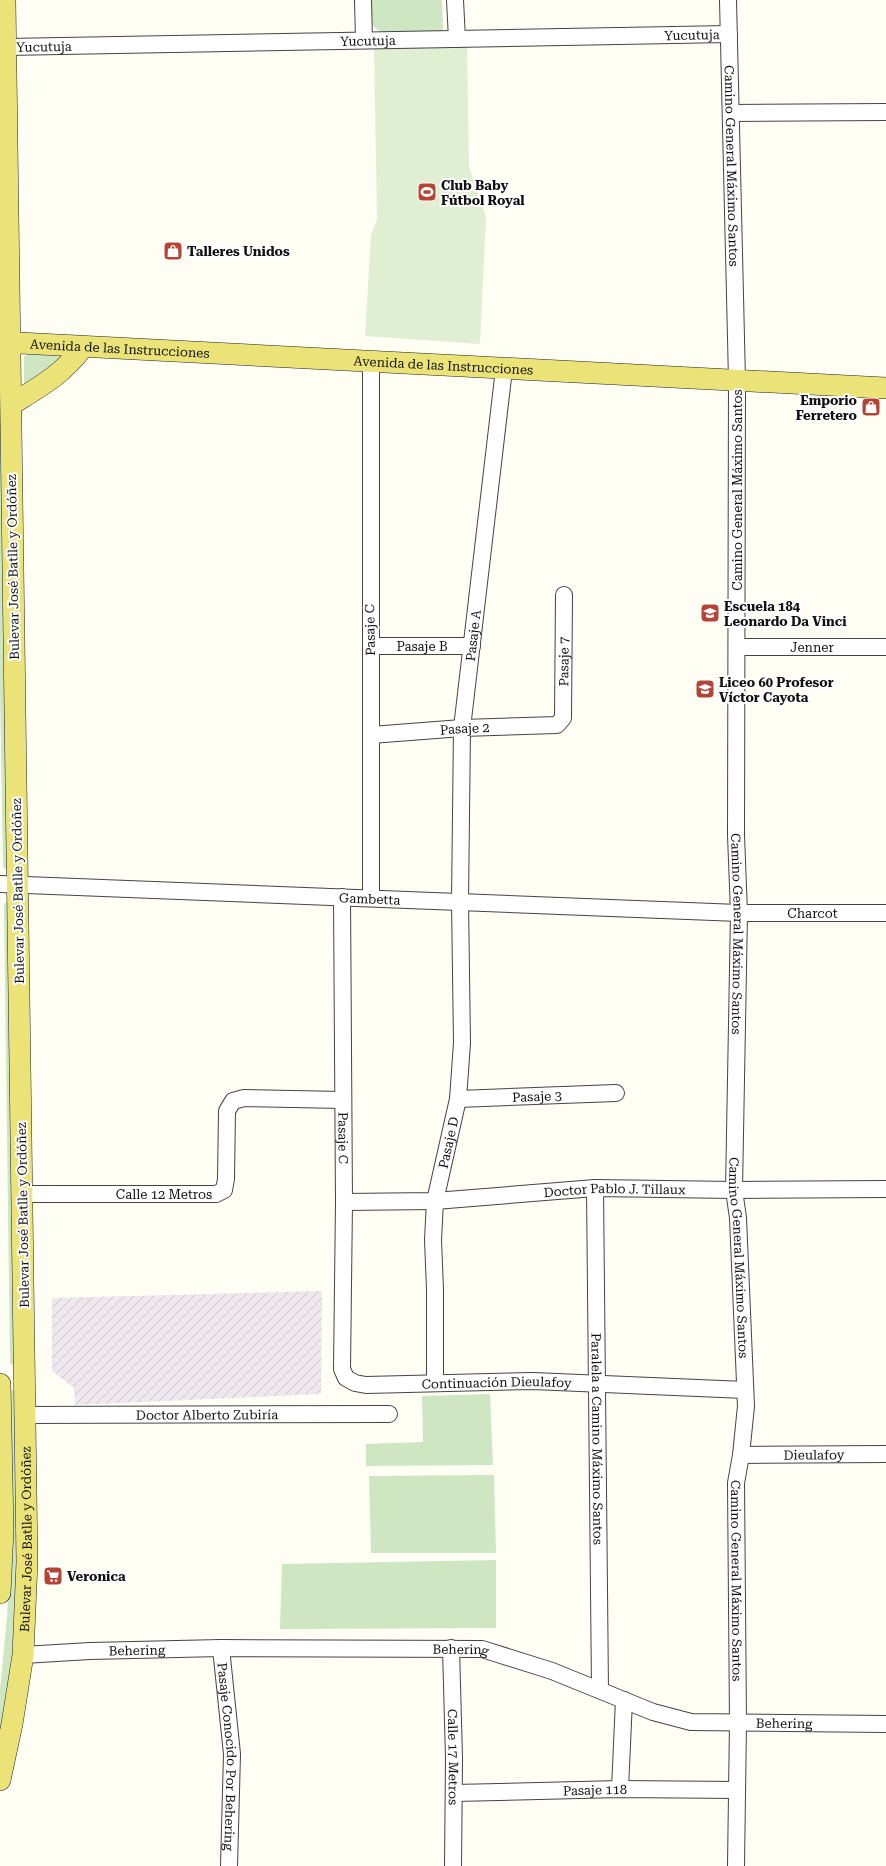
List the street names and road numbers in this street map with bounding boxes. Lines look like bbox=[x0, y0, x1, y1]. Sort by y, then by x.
street label: Yucutuja bbox=[664, 27, 720, 43]
street label: Yucutuja bbox=[340, 32, 396, 48]
street label: Yucutuja bbox=[16, 38, 72, 54]
street label: Camino General Máximo Santos bbox=[722, 65, 742, 267]
street label: Avenida de las Instrucciones bbox=[30, 336, 210, 360]
street label: Avenida de las Instrucciones bbox=[353, 353, 534, 377]
street label: Camino General Máximo Santos bbox=[730, 389, 745, 591]
street label: Bulevar José Batlle y Ordóñez bbox=[4, 474, 22, 660]
street label: Pasaje C bbox=[362, 604, 378, 656]
street label: Pasaje A bbox=[462, 609, 483, 662]
street label: Pasaje 7 bbox=[556, 637, 571, 687]
street label: Pasaje B bbox=[396, 639, 448, 654]
street label: Jenner bbox=[790, 640, 834, 655]
street label: Pasaje 2 bbox=[439, 720, 490, 737]
street label: Bulevar José Batlle y Ordóñez bbox=[9, 798, 27, 984]
street label: Camino General Máximo Santos bbox=[728, 833, 747, 1035]
street label: Gambetta bbox=[339, 890, 401, 907]
street label: Charcot bbox=[787, 906, 838, 921]
street label: Pasaje 3 bbox=[512, 1088, 562, 1104]
street label: Pasaje C bbox=[336, 1112, 351, 1164]
street label: Pasaje D bbox=[435, 1115, 461, 1170]
street label: Bulevar José Batlle y Ordóñez bbox=[14, 1122, 32, 1308]
street label: Camino General Máximo Santos bbox=[726, 1157, 751, 1358]
street label: Doctor Pablo J. Tillaux bbox=[543, 1180, 686, 1200]
street label: Calle 12 Metros bbox=[116, 1187, 212, 1202]
street label: Paralela a Camino Máximo Santos bbox=[589, 1333, 606, 1545]
street label: Continuación Dieulafoy bbox=[421, 1373, 572, 1391]
street label: Doctor Alberto Zubiría bbox=[136, 1407, 278, 1422]
street label: Bulevar José Batlle y Ordóñez bbox=[16, 1446, 35, 1632]
street label: Dieulafoy bbox=[783, 1447, 845, 1462]
street label: Camino General Máximo Santos bbox=[728, 1480, 745, 1681]
street label: Behering bbox=[433, 1641, 492, 1658]
street label: Behering bbox=[108, 1642, 166, 1658]
street label: Pasaje Conocido Por Behering bbox=[215, 1662, 240, 1852]
street label: Calle 17 Metros bbox=[445, 1709, 462, 1805]
street label: Behering bbox=[756, 1715, 813, 1731]
street label: Pasaje 118 bbox=[563, 1781, 627, 1798]

